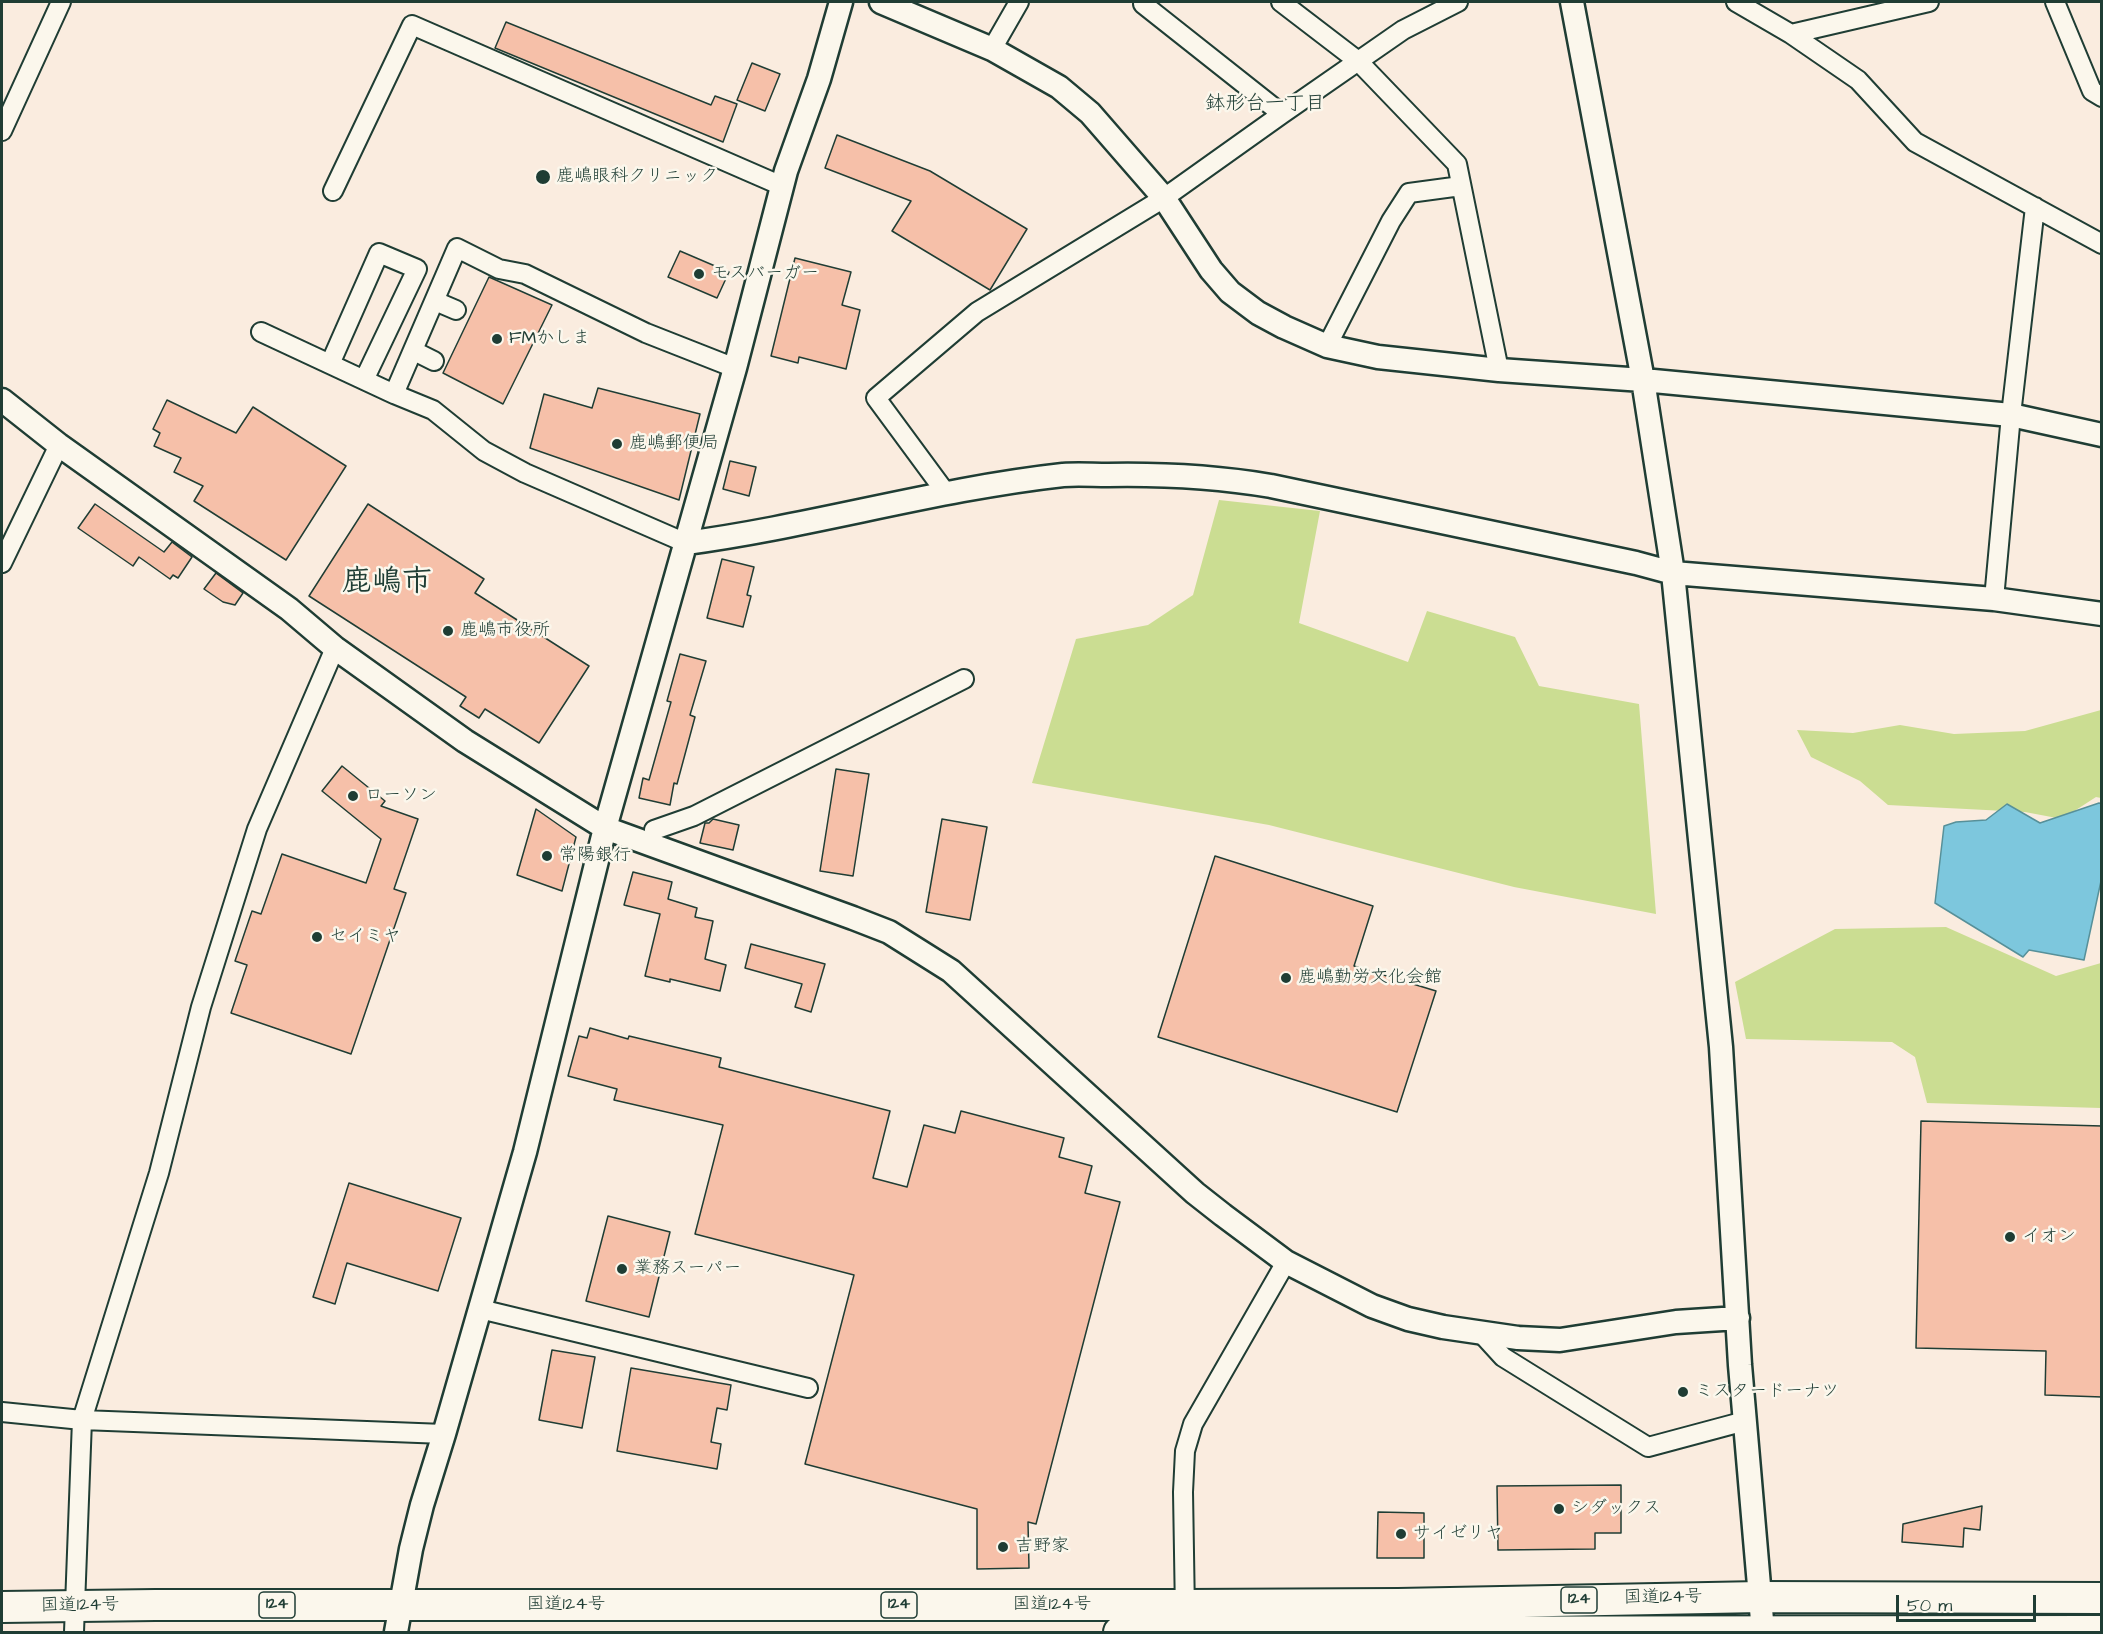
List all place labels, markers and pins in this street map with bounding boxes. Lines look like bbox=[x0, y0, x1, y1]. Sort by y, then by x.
place label: 鹿嶋眼科クリニック bbox=[556, 166, 718, 188]
marker: 鹿嶋眼科クリニック bbox=[534, 168, 552, 186]
place label: モスバーガー bbox=[711, 263, 819, 285]
marker: モスバーガー bbox=[692, 267, 706, 281]
place label: FMかしま bbox=[509, 328, 590, 350]
marker: FMかしま bbox=[490, 332, 504, 346]
place label: 鹿嶋郵便局 bbox=[629, 433, 719, 455]
marker: 鹿嶋郵便局 bbox=[610, 437, 624, 451]
place label: 鹿嶋市役所 bbox=[460, 620, 550, 642]
marker: 鹿嶋市役所 bbox=[441, 624, 455, 638]
place label: ローソン bbox=[365, 785, 437, 807]
marker: ローソン bbox=[346, 789, 360, 803]
place label: 常陽銀行 bbox=[559, 845, 631, 867]
marker: 常陽銀行 bbox=[540, 849, 554, 863]
place label: セイミヤ bbox=[329, 926, 401, 948]
marker: セイミヤ bbox=[310, 930, 324, 944]
place label: 鹿嶋勤労文化会館 bbox=[1298, 967, 1442, 989]
marker: 鹿嶋勤労文化会館 bbox=[1279, 971, 1293, 985]
place label: イオン bbox=[2022, 1226, 2076, 1248]
marker: イオン bbox=[2003, 1230, 2017, 1244]
place label: 業務スーパー bbox=[634, 1258, 741, 1280]
marker: 業務スーパー bbox=[615, 1262, 629, 1276]
place label: ミスタードーナツ bbox=[1695, 1381, 1839, 1403]
marker: ミスタードーナツ bbox=[1676, 1385, 1690, 1399]
place label: シダックス bbox=[1571, 1498, 1661, 1520]
marker: シダックス bbox=[1552, 1502, 1566, 1516]
place label: サイゼリヤ bbox=[1413, 1523, 1503, 1545]
marker: サイゼリヤ bbox=[1394, 1527, 1408, 1541]
place label: 吉野家 bbox=[1015, 1536, 1069, 1558]
marker: 吉野家 bbox=[996, 1540, 1010, 1554]

